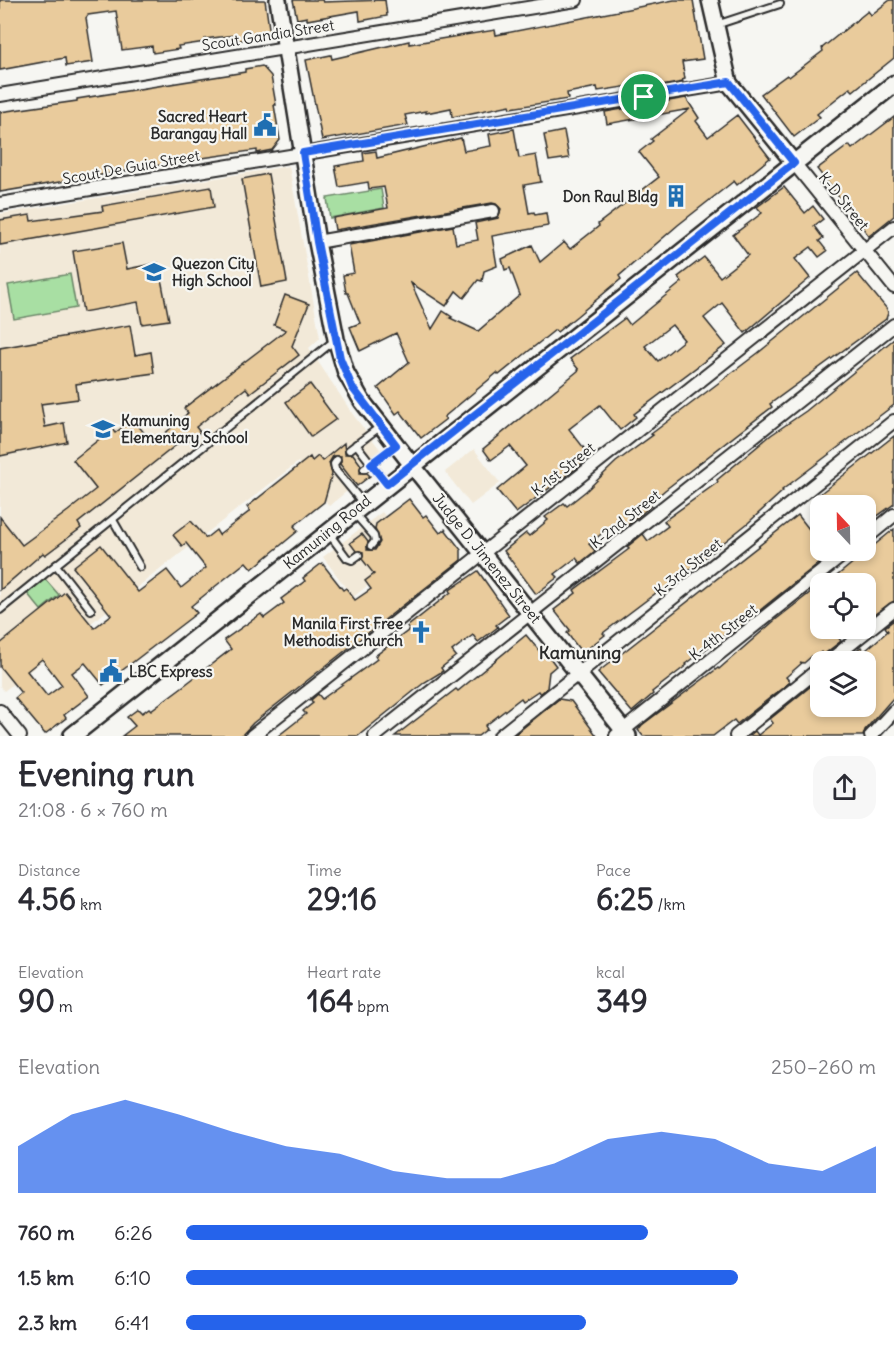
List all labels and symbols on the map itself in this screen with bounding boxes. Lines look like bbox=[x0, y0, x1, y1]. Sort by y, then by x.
street label: Scout Gandia Street bbox=[200, 15, 336, 55]
pin bbox=[618, 71, 669, 122]
place label: Sacred Heart Barangay Hall bbox=[150, 107, 248, 144]
public building icon: Sacred Heart Barangay Hall bbox=[252, 112, 278, 138]
street label: Scout De Guia Street bbox=[61, 146, 201, 188]
street label: K-D Street bbox=[815, 168, 873, 234]
building icon: Don Raul Bldg bbox=[663, 183, 689, 209]
place label: Don Raul Bldg bbox=[563, 187, 658, 207]
place label: Quezon City High School bbox=[172, 254, 255, 291]
school or university icon: Quezon City High School bbox=[141, 259, 167, 285]
place label: Kamuning Elementary School bbox=[121, 411, 248, 448]
school or university icon: Kamuning Elementary School bbox=[90, 416, 116, 442]
street label: K-1st Street bbox=[527, 438, 599, 500]
street label: K-2nd Street bbox=[586, 486, 664, 552]
street label: Judge D. Jimenez Street bbox=[429, 489, 545, 627]
street label: Kamuning Road bbox=[279, 491, 375, 573]
north arrow bbox=[810, 495, 876, 561]
street label: K-3rd Street bbox=[650, 534, 726, 600]
street label: K-4th Street bbox=[685, 599, 761, 665]
place label: Manila First Free Methodist Church bbox=[284, 614, 403, 650]
church icon: Manila First Free Methodist Church bbox=[408, 619, 434, 645]
district label: Kamuning bbox=[539, 641, 621, 664]
public building icon: LBC Express bbox=[98, 658, 124, 684]
place label: LBC Express bbox=[129, 662, 213, 682]

